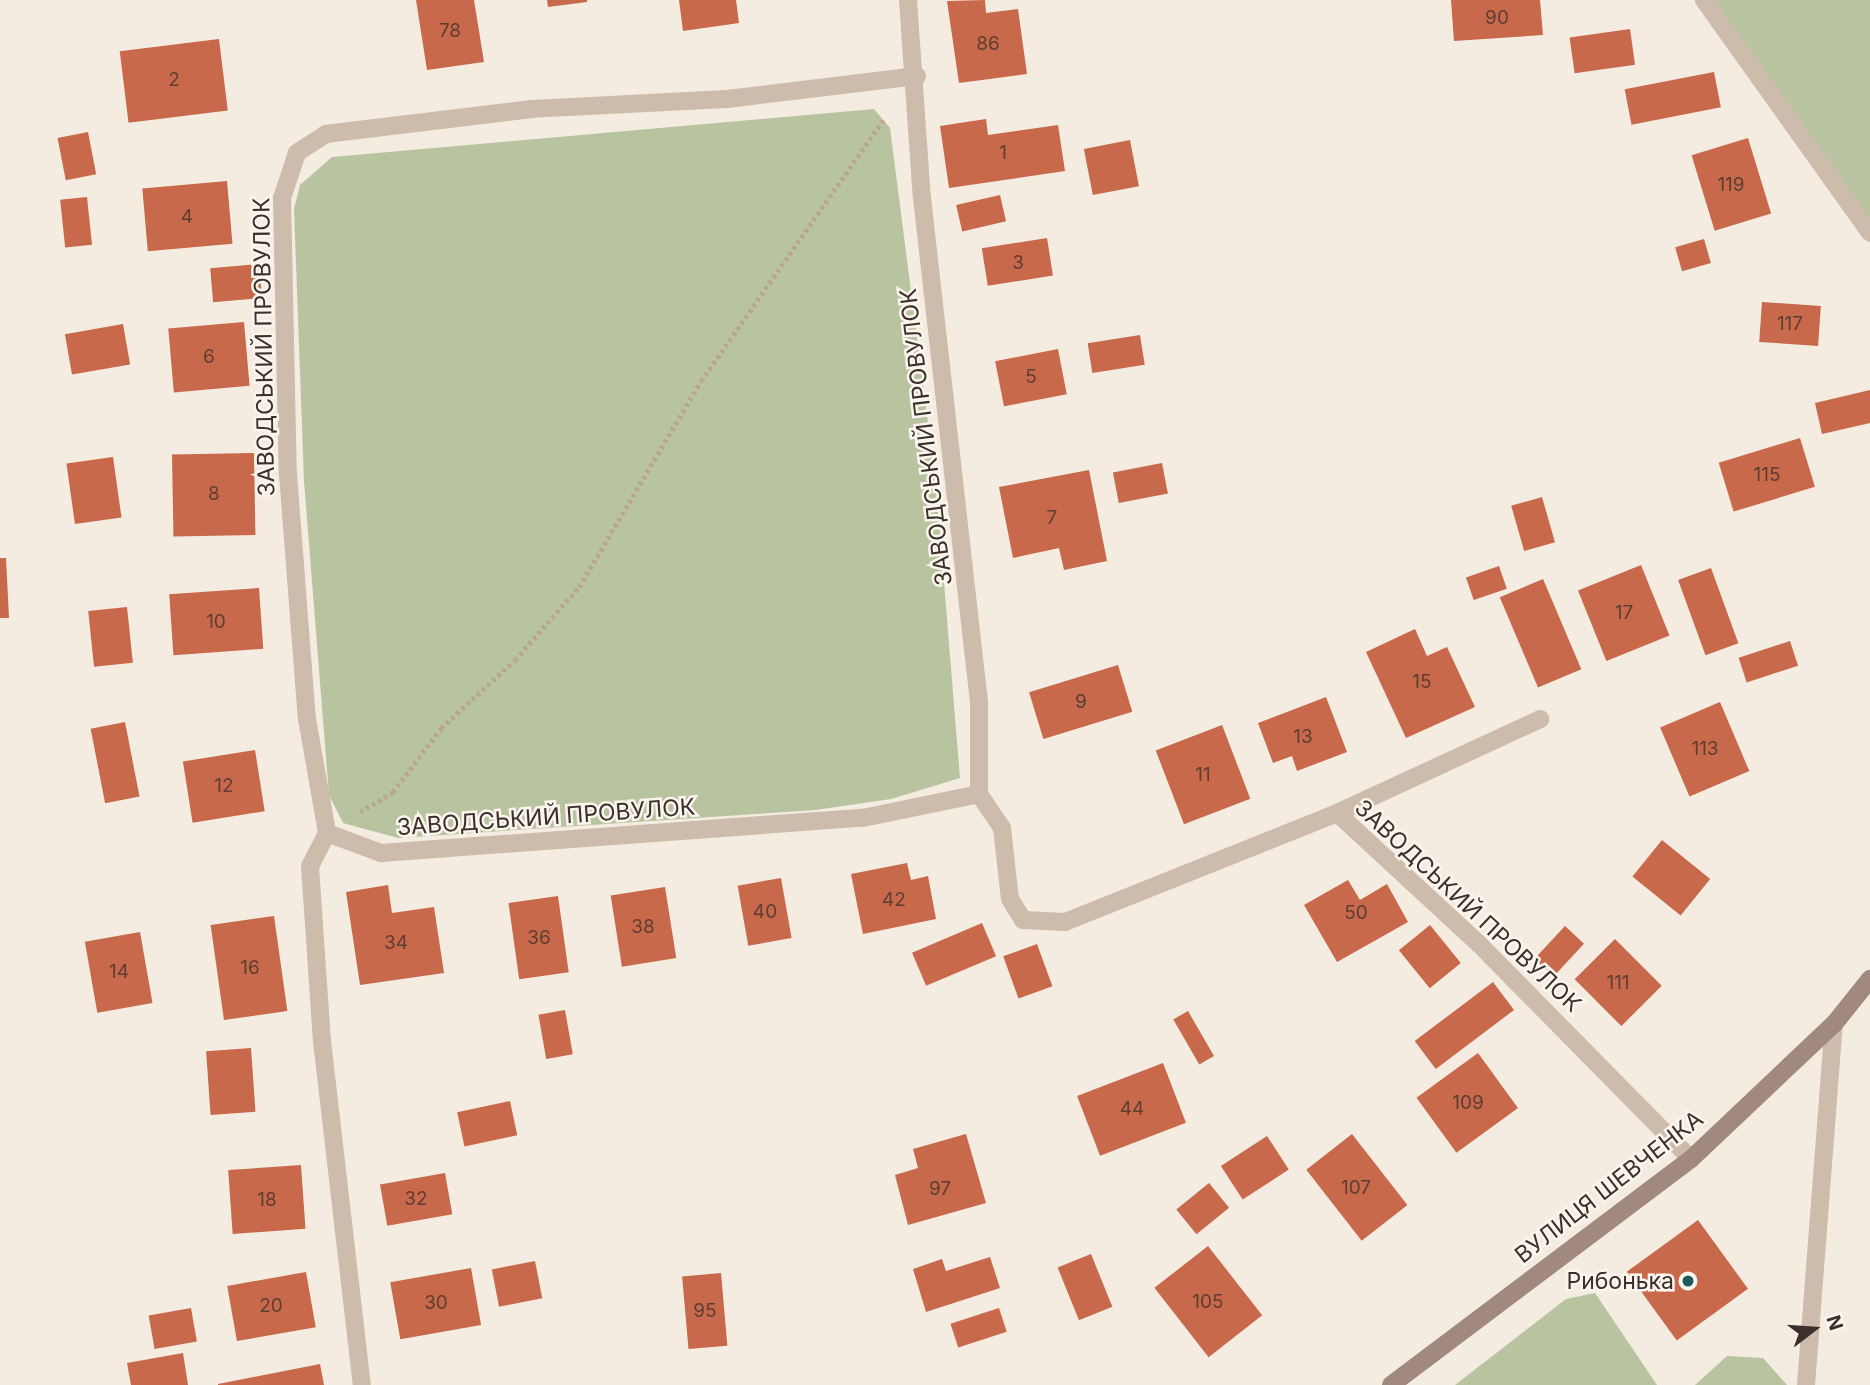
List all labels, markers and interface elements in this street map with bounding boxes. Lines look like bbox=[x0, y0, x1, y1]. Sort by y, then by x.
house number: 90 bbox=[1485, 7, 1509, 29]
house number: 78 bbox=[439, 20, 461, 42]
house number: 86 bbox=[976, 33, 1000, 55]
house number: 2 bbox=[168, 69, 180, 91]
house number: 1 bbox=[999, 142, 1007, 164]
house number: 119 bbox=[1717, 174, 1745, 196]
street label: ЗАВОДСЬКИЙ ПРОВУЛОК bbox=[248, 197, 280, 497]
house number: 4 bbox=[181, 206, 193, 228]
house number: 3 bbox=[1012, 252, 1024, 274]
street label: ЗАВОДСЬКИЙ ПРОВУЛОК bbox=[894, 287, 958, 587]
house number: 117 bbox=[1777, 313, 1803, 335]
house number: 6 bbox=[203, 346, 215, 368]
house number: 5 bbox=[1025, 366, 1037, 388]
house number: 115 bbox=[1753, 464, 1781, 486]
house number: 8 bbox=[208, 483, 220, 505]
house number: 7 bbox=[1047, 507, 1057, 529]
house number: 17 bbox=[1615, 602, 1633, 624]
house number: 10 bbox=[206, 611, 226, 633]
house number: 15 bbox=[1412, 671, 1432, 693]
house number: 9 bbox=[1075, 691, 1087, 713]
house number: 13 bbox=[1293, 726, 1313, 748]
house number: 113 bbox=[1691, 738, 1719, 760]
house number: 11 bbox=[1195, 764, 1211, 786]
house number: 12 bbox=[214, 775, 234, 797]
street label: ЗАВОДСЬКИЙ ПРОВУЛОК bbox=[396, 793, 696, 841]
street label: ЗАВОДСЬКИЙ ПРОВУЛОК bbox=[1349, 794, 1587, 1018]
house number: 42 bbox=[882, 889, 906, 911]
house number: 40 bbox=[753, 901, 777, 923]
house number: 50 bbox=[1344, 902, 1368, 924]
house number: 38 bbox=[631, 916, 655, 938]
house number: 36 bbox=[527, 927, 551, 949]
house number: 34 bbox=[384, 932, 408, 954]
house number: 16 bbox=[240, 957, 260, 979]
house number: 14 bbox=[109, 961, 129, 983]
house number: 111 bbox=[1606, 972, 1630, 994]
house number: 109 bbox=[1452, 1092, 1484, 1114]
house number: 44 bbox=[1120, 1098, 1144, 1120]
street label: ВУЛИЦЯ ШЕВЧЕНКА bbox=[1509, 1105, 1709, 1269]
house number: 107 bbox=[1341, 1177, 1371, 1199]
house number: 97 bbox=[929, 1178, 951, 1200]
house number: 32 bbox=[404, 1188, 428, 1210]
house number: 18 bbox=[257, 1189, 277, 1211]
place label: Рибонька bbox=[1566, 1267, 1674, 1295]
marker: Рибонька bbox=[1680, 1273, 1696, 1289]
house number: 105 bbox=[1192, 1291, 1224, 1313]
house number: 30 bbox=[424, 1292, 448, 1314]
north arrow bbox=[1779, 1294, 1849, 1364]
house number: 20 bbox=[259, 1295, 283, 1317]
house number: 95 bbox=[693, 1300, 717, 1322]
text: N bbox=[1821, 1312, 1848, 1333]

